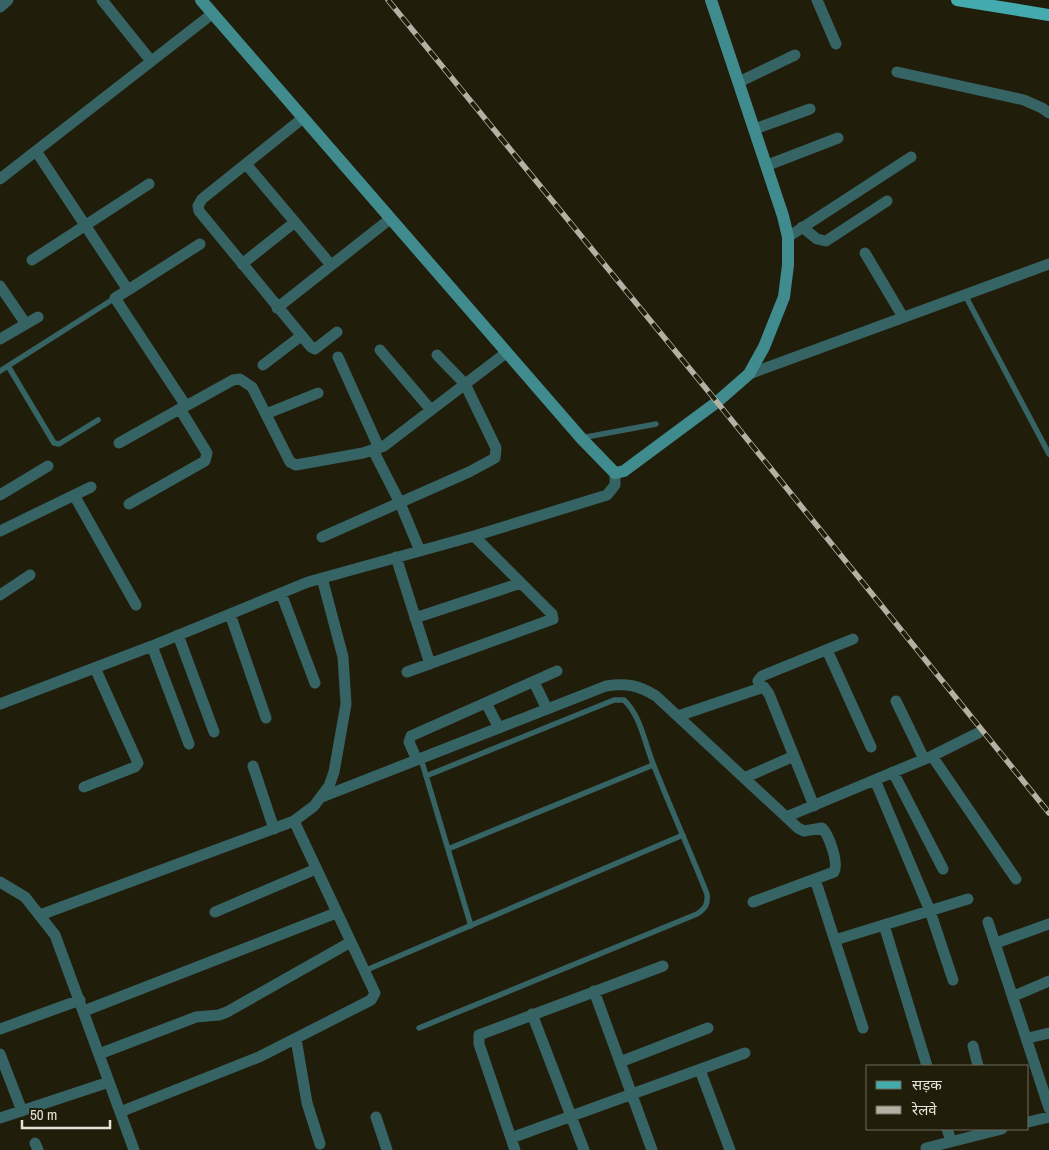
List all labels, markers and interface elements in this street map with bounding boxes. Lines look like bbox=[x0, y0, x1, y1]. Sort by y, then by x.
legend bbox=[866, 1065, 1029, 1130]
text: सड़क bbox=[912, 1074, 942, 1095]
scale bar bbox=[22, 1098, 110, 1130]
text: रेलवे bbox=[911, 1099, 937, 1120]
text: 50 m bbox=[30, 1104, 57, 1125]

